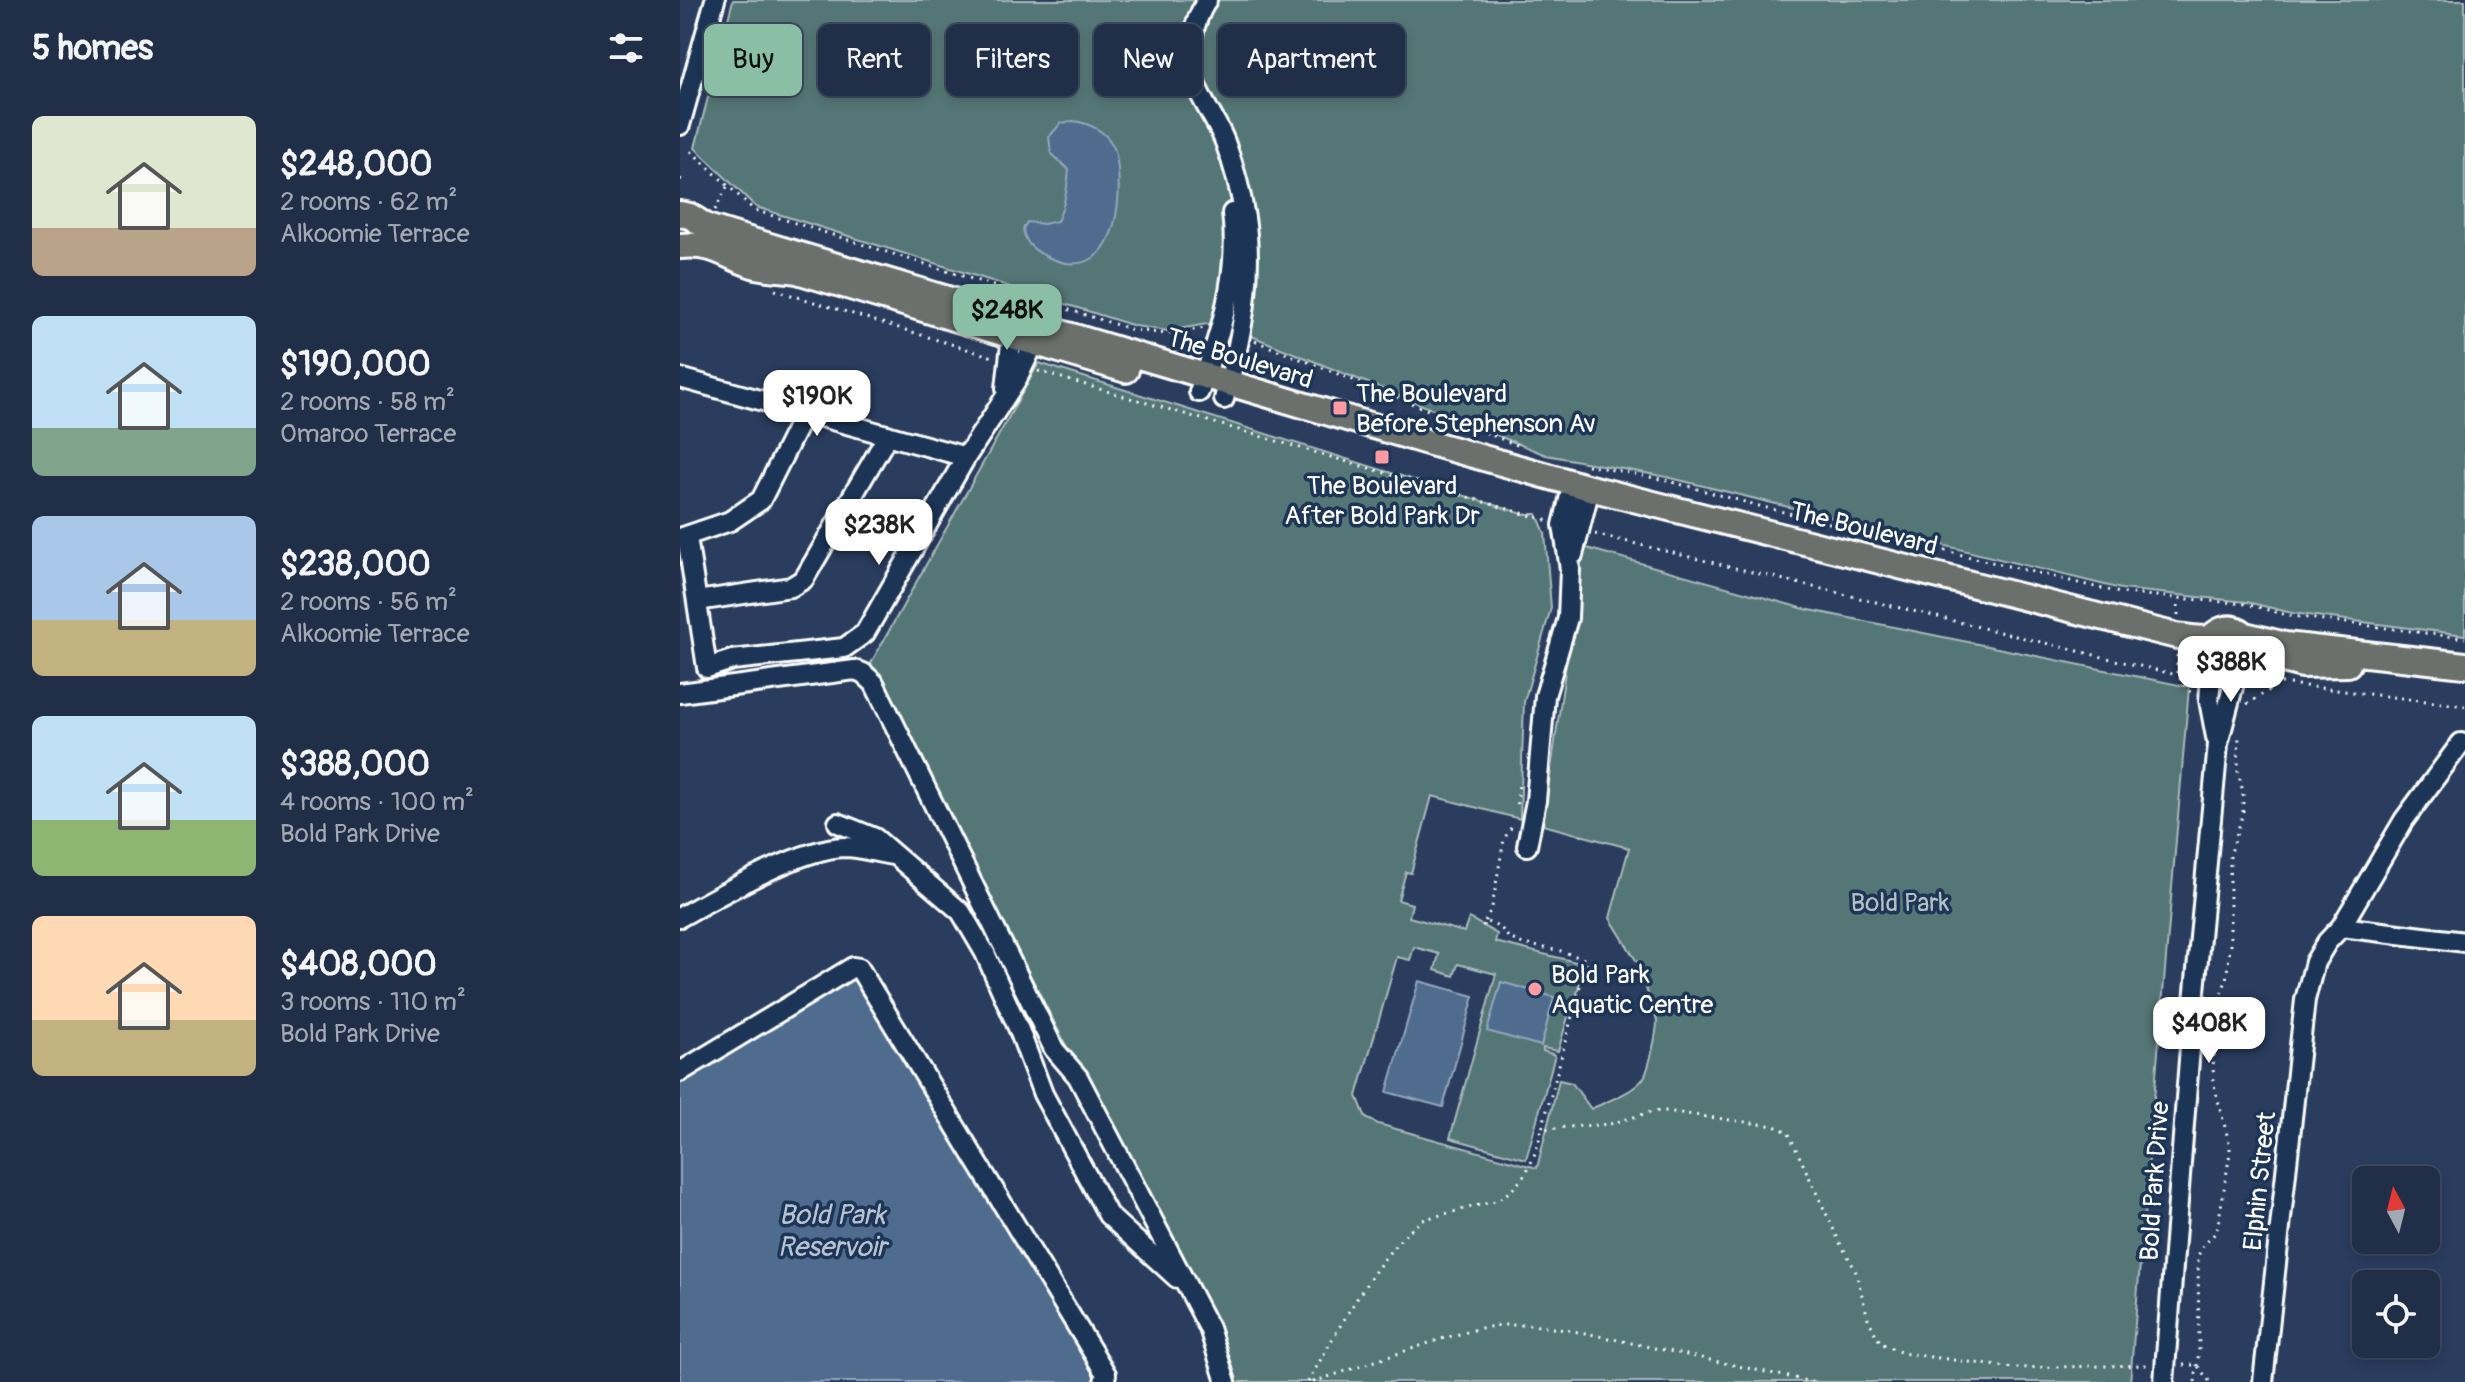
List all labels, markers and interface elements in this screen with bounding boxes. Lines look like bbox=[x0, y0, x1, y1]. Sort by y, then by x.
chip: Buy bbox=[704, 24, 802, 96]
chip: Rent bbox=[818, 24, 930, 96]
chip: Filters bbox=[946, 24, 1078, 96]
chip: New bbox=[1094, 24, 1202, 96]
chip: Apartment bbox=[1218, 24, 1405, 96]
icon: filters bbox=[604, 26, 648, 70]
text: 5 homes bbox=[32, 27, 153, 70]
text: $248,000 bbox=[280, 143, 433, 186]
icon: home bbox=[96, 148, 192, 244]
text: 2 rooms · 62 m² bbox=[280, 186, 457, 218]
text: Alkoomie Terrace bbox=[280, 218, 470, 250]
pin: $248K bbox=[951, 284, 1063, 352]
text: $248K bbox=[971, 294, 1043, 326]
street label: The Boulevard bbox=[1163, 322, 1317, 396]
text: $190,000 bbox=[280, 343, 431, 386]
icon: home bbox=[96, 348, 192, 444]
pin: $190K bbox=[761, 370, 873, 438]
place label: The Boulevard Before Stephenson Av bbox=[1356, 378, 1596, 440]
text: $190K bbox=[781, 380, 853, 412]
text: 2 rooms · 58 m² bbox=[280, 386, 455, 418]
marker: The Boulevard Before Stephenson Av bbox=[1331, 399, 1349, 417]
text: Omaroo Terrace bbox=[280, 418, 456, 450]
marker: The Boulevard After Bold Park Dr bbox=[1373, 448, 1391, 466]
place label: The Boulevard After Bold Park Dr bbox=[1284, 470, 1481, 532]
street label: The Boulevard bbox=[1787, 495, 1941, 563]
pin: $238K bbox=[823, 499, 935, 567]
text: $238K bbox=[843, 509, 915, 541]
text: $238,000 bbox=[280, 543, 431, 586]
icon: home bbox=[96, 548, 192, 644]
text: 2 rooms · 56 m² bbox=[280, 586, 457, 618]
text: Alkoomie Terrace bbox=[280, 618, 470, 650]
pin: $388K bbox=[2175, 636, 2287, 704]
text: $388K bbox=[2196, 646, 2266, 678]
text: $388,000 bbox=[280, 743, 430, 786]
icon: home bbox=[96, 748, 192, 844]
text: 4 rooms · 100 m² bbox=[280, 786, 474, 818]
text: Bold Park Drive bbox=[280, 818, 440, 850]
park label: Bold Park bbox=[1851, 887, 1950, 919]
text: $408,000 bbox=[280, 943, 437, 986]
icon: home bbox=[96, 948, 192, 1044]
place label: Bold Park Aquatic Centre bbox=[1551, 959, 1713, 1021]
marker: Bold Park Aquatic Centre bbox=[1526, 980, 1544, 998]
text: 3 rooms · 110 m² bbox=[280, 986, 466, 1018]
pin: $408K bbox=[2153, 997, 2265, 1065]
text: $408K bbox=[2171, 1007, 2247, 1039]
text: Bold Park Drive bbox=[280, 1018, 440, 1050]
street label: Bold Park Drive bbox=[2133, 1100, 2177, 1262]
street label: Elphin Street bbox=[2237, 1109, 2283, 1252]
north arrow bbox=[2352, 1166, 2440, 1254]
map controls bbox=[2352, 1166, 2440, 1358]
water label: Bold Park Reservoir bbox=[778, 1198, 889, 1265]
button: locate bbox=[2352, 1270, 2440, 1358]

